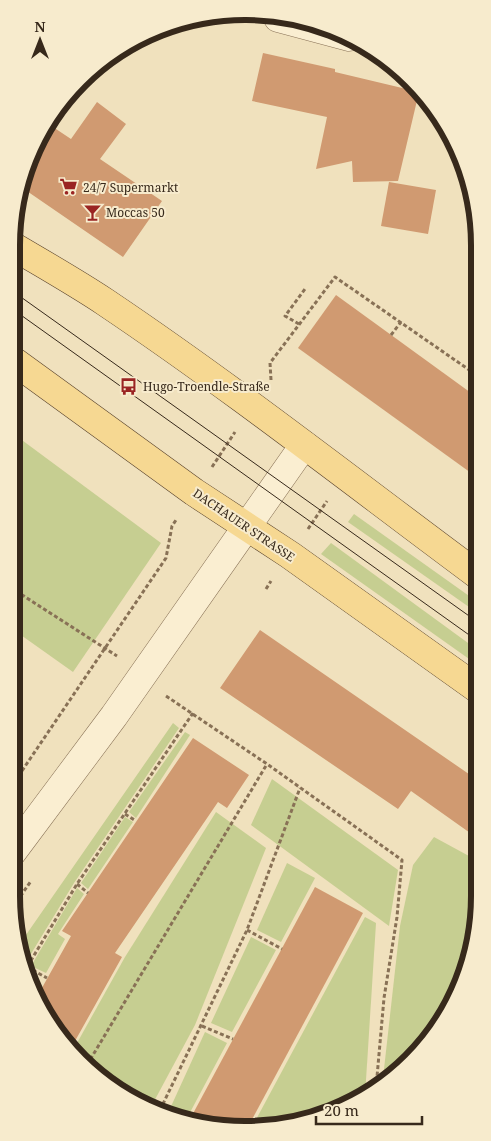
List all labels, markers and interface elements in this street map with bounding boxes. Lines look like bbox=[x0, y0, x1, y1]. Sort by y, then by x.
north arrow bbox=[15, 15, 65, 65]
text: N bbox=[34, 17, 46, 36]
supermarket icon: 24/7 Supermarkt bbox=[59, 177, 79, 197]
place label: 24/7 Supermarkt bbox=[83, 179, 178, 196]
bar icon: Moccas 50 bbox=[82, 202, 102, 222]
place label: Moccas 50 bbox=[106, 204, 165, 221]
bus stop icon: Hugo-Troendle-Straße bbox=[119, 376, 139, 396]
place label: Hugo-Troendle-Straße bbox=[143, 378, 270, 395]
street label: DACHAUER STRASSE bbox=[190, 485, 298, 565]
scale bar bbox=[316, 1094, 422, 1126]
text: 20 m bbox=[324, 1100, 359, 1120]

